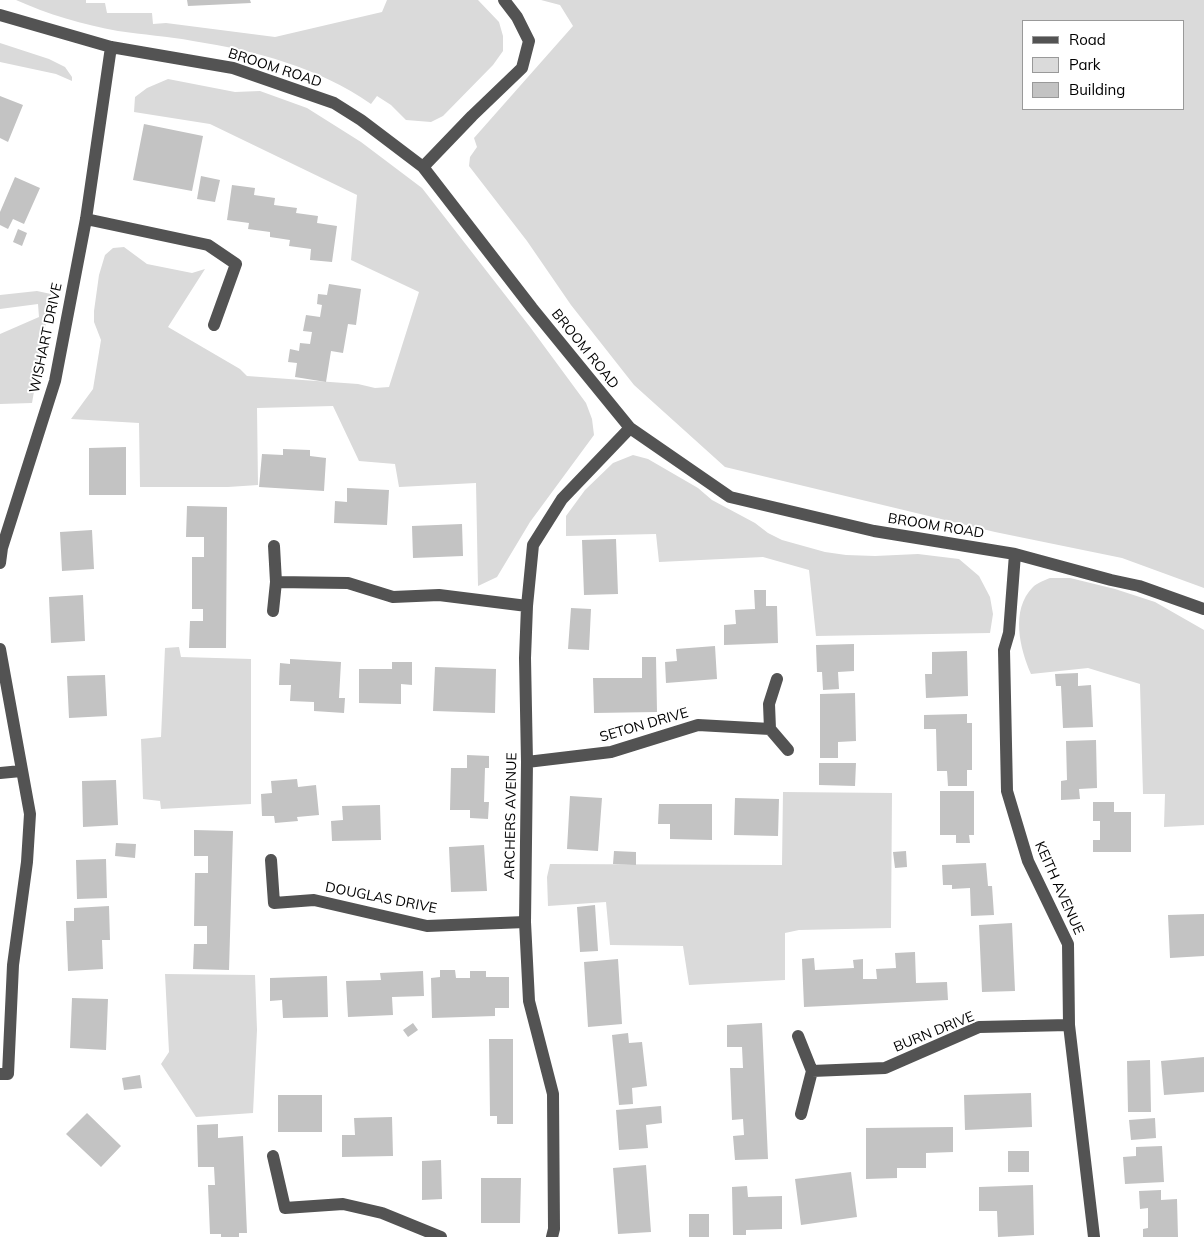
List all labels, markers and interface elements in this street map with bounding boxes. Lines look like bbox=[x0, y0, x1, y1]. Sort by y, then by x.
legend bbox=[1022, 20, 1184, 110]
text: Road bbox=[1069, 30, 1106, 49]
street label: BROOM ROAD bbox=[226, 45, 324, 91]
text: Park bbox=[1069, 55, 1101, 74]
text: Building bbox=[1069, 80, 1125, 99]
street label: WISHART DRIVE bbox=[26, 281, 66, 395]
street label: BROOM ROAD bbox=[548, 306, 622, 392]
street label: BROOM ROAD bbox=[887, 510, 985, 542]
street label: SETON DRIVE bbox=[598, 704, 690, 746]
street label: ARCHERS AVENUE bbox=[501, 752, 521, 880]
street label: KEITH AVENUE bbox=[1031, 839, 1087, 937]
street label: DOUGLAS DRIVE bbox=[324, 879, 438, 917]
street label: BURN DRIVE bbox=[891, 1008, 977, 1056]

